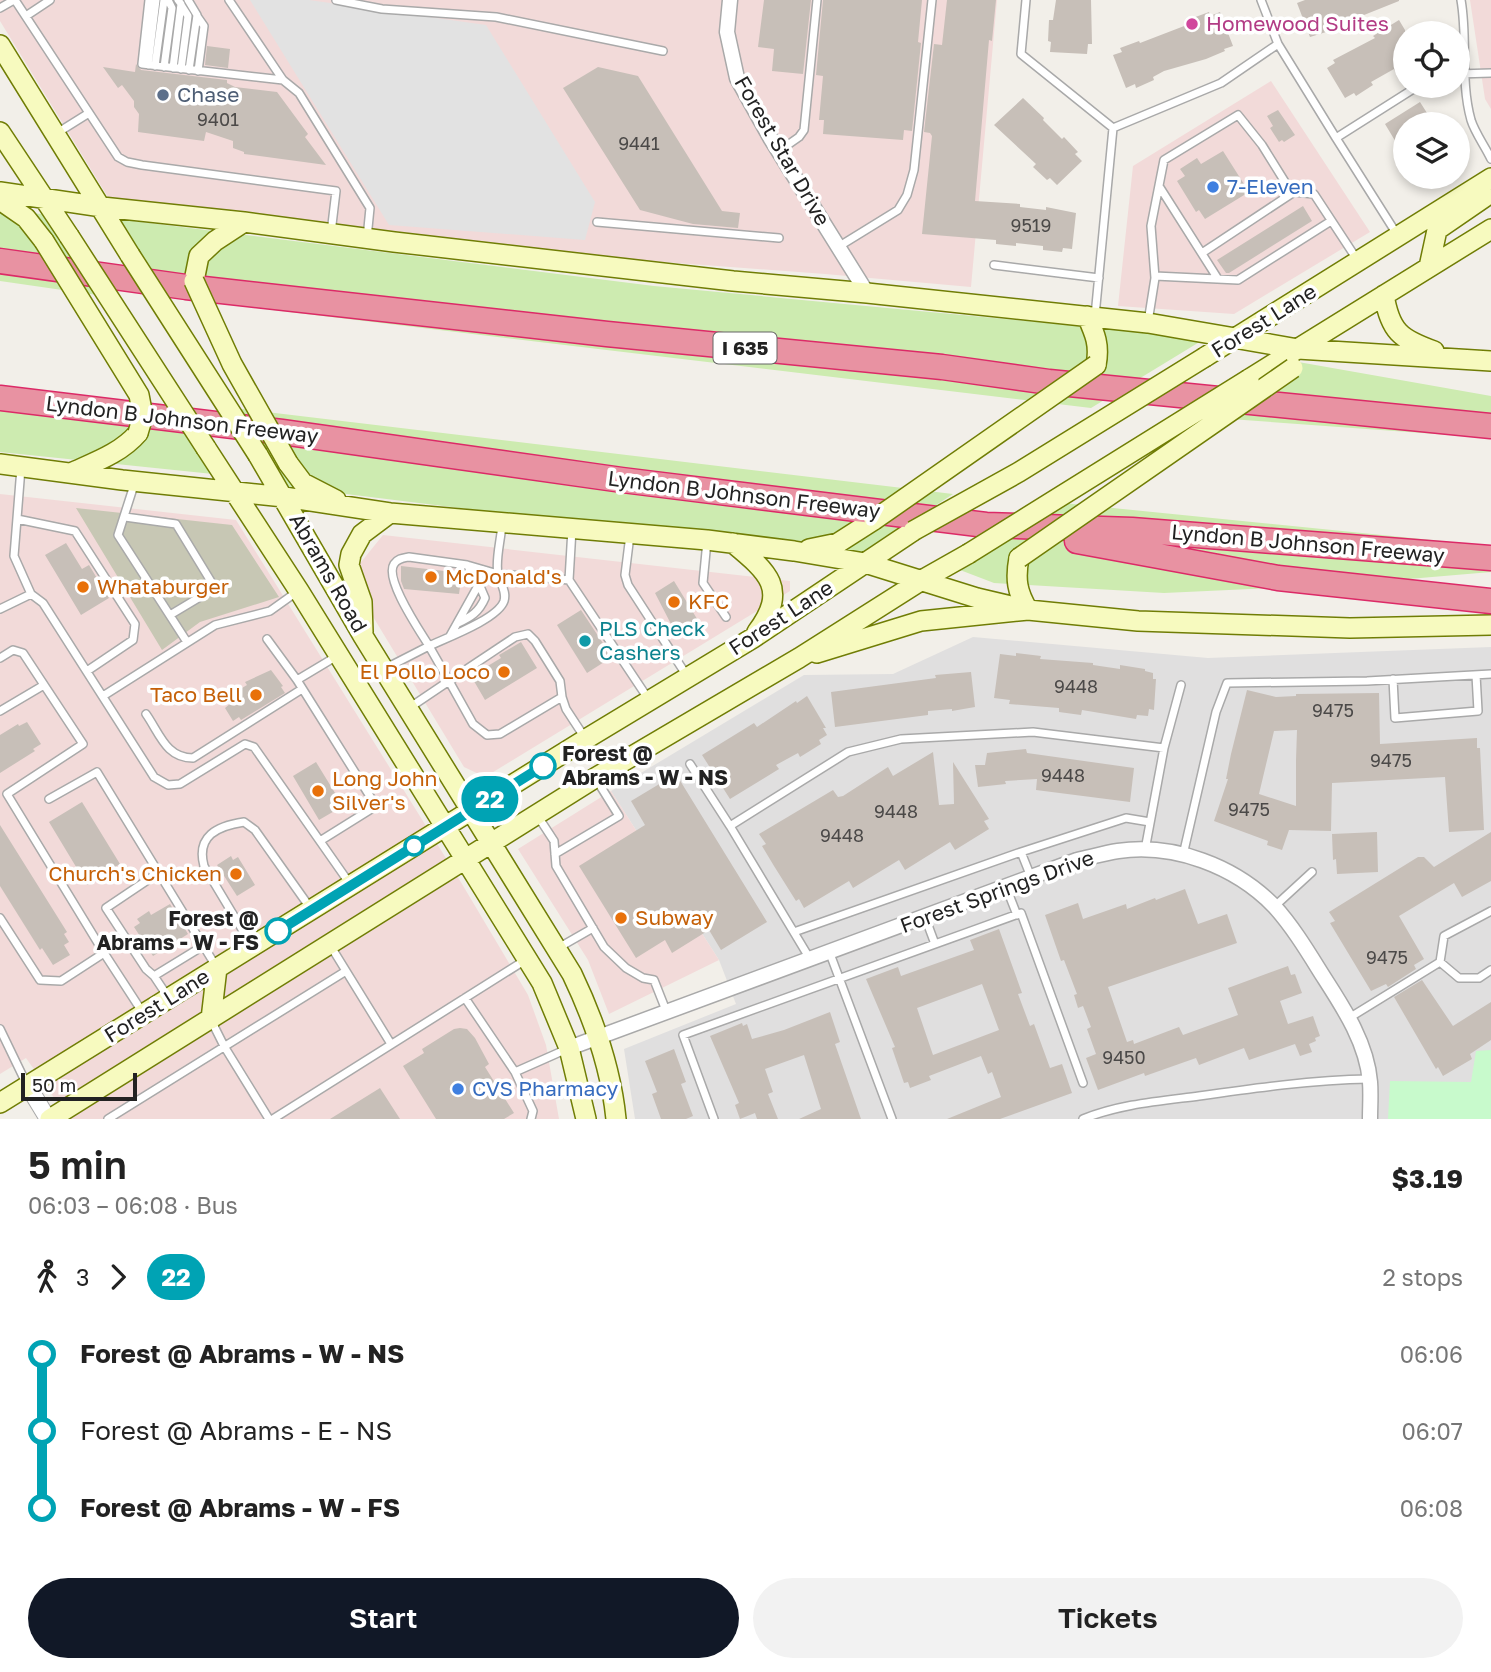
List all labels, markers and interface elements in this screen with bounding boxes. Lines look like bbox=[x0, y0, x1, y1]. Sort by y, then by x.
place label: Homewood Suites bbox=[1206, 10, 1389, 36]
marker: Homewood Suites bbox=[1184, 16, 1200, 32]
map controls bbox=[1393, 21, 1470, 189]
button: locate bbox=[1393, 21, 1470, 98]
street label: Forest Star Drive bbox=[729, 71, 836, 230]
place label: Chase bbox=[177, 81, 239, 107]
marker: Chase bbox=[155, 87, 171, 103]
house number: 9401 bbox=[197, 108, 239, 130]
button: layers bbox=[1393, 112, 1470, 189]
house number: 9441 bbox=[618, 132, 660, 154]
place label: 7-Eleven bbox=[1227, 173, 1314, 199]
marker: 7-Eleven bbox=[1205, 179, 1221, 195]
house number: 9519 bbox=[1011, 214, 1051, 236]
street label: Forest Lane bbox=[1206, 278, 1321, 363]
road number: I 635 bbox=[714, 332, 776, 364]
street label: Lyndon B Johnson Freeway bbox=[44, 389, 320, 449]
street label: Lyndon B Johnson Freeway bbox=[606, 464, 882, 524]
street label: Abrams Road bbox=[284, 508, 373, 637]
street label: Lyndon B Johnson Freeway bbox=[1170, 518, 1446, 568]
place label: McDonald's bbox=[445, 563, 562, 589]
marker: McDonald's bbox=[423, 569, 439, 585]
place label: Whataburger bbox=[97, 573, 229, 599]
street label: Forest Lane bbox=[723, 574, 837, 660]
marker: Whataburger bbox=[75, 579, 91, 595]
place label: KFC bbox=[688, 588, 729, 614]
marker: KFC bbox=[666, 594, 682, 610]
place label: PLS Check Cashers bbox=[599, 615, 706, 665]
marker: PLS Check Cashers bbox=[577, 633, 593, 649]
place label: El Pollo Loco bbox=[360, 658, 490, 684]
marker: El Pollo Loco bbox=[496, 664, 512, 680]
house number: 9448 bbox=[1054, 675, 1098, 697]
place label: Taco Bell bbox=[150, 681, 242, 707]
marker: Taco Bell bbox=[248, 687, 264, 703]
house number: 9475 bbox=[1312, 699, 1354, 721]
place label: Forest @ Abrams - W - NS bbox=[562, 740, 728, 790]
house number: 9475 bbox=[1370, 749, 1412, 771]
marker: Forest @ Abrams - W - NS bbox=[530, 753, 556, 779]
house number: 9448 bbox=[1041, 764, 1085, 786]
place label: Long John Silver's bbox=[332, 765, 438, 815]
line badge: 22 bbox=[458, 776, 522, 822]
marker: Long John Silver's bbox=[310, 783, 326, 799]
text: 22 bbox=[475, 784, 505, 813]
house number: 9475 bbox=[1228, 798, 1270, 820]
house number: 9448 bbox=[874, 800, 918, 822]
house number: 9448 bbox=[820, 824, 864, 846]
unlabelled marker bbox=[404, 836, 424, 856]
street label: Forest Springs Drive bbox=[896, 844, 1097, 938]
place label: Church's Chicken bbox=[48, 860, 222, 886]
marker: Church's Chicken bbox=[228, 866, 244, 882]
place label: Subway bbox=[635, 904, 714, 930]
place label: Forest @ Abrams - W - FS bbox=[96, 905, 259, 955]
marker: Subway bbox=[613, 910, 629, 926]
marker: Forest @ Abrams - W - FS bbox=[265, 918, 291, 944]
house number: 9475 bbox=[1366, 946, 1408, 968]
street label: Forest Lane bbox=[99, 963, 214, 1048]
house number: 9450 bbox=[1102, 1046, 1146, 1068]
scale bar bbox=[21, 1070, 136, 1102]
text: 50 m bbox=[32, 1073, 76, 1096]
place label: CVS Pharmacy bbox=[472, 1075, 619, 1101]
marker: CVS Pharmacy bbox=[450, 1081, 466, 1097]
text: 5 min bbox=[28, 1142, 127, 1187]
text: $3.19 bbox=[1391, 1163, 1463, 1194]
text: 06:03 – 06:08 · Bus bbox=[28, 1191, 238, 1219]
icon: walk bbox=[28, 1258, 66, 1296]
icon: forward bbox=[99, 1258, 137, 1296]
text: 22 bbox=[161, 1262, 191, 1291]
text: 3 bbox=[76, 1263, 89, 1291]
text: 2 stops bbox=[1382, 1263, 1463, 1291]
text: Forest @ Abrams - W - NS bbox=[80, 1338, 405, 1369]
text: 06:06 bbox=[1400, 1340, 1463, 1368]
text: Forest @ Abrams - E - NS bbox=[80, 1415, 392, 1446]
text: 06:07 bbox=[1401, 1417, 1463, 1445]
text: Forest @ Abrams - W - FS bbox=[80, 1492, 400, 1523]
text: 06:08 bbox=[1400, 1494, 1463, 1522]
button: Start bbox=[28, 1578, 739, 1658]
button: Tickets bbox=[753, 1578, 1463, 1658]

